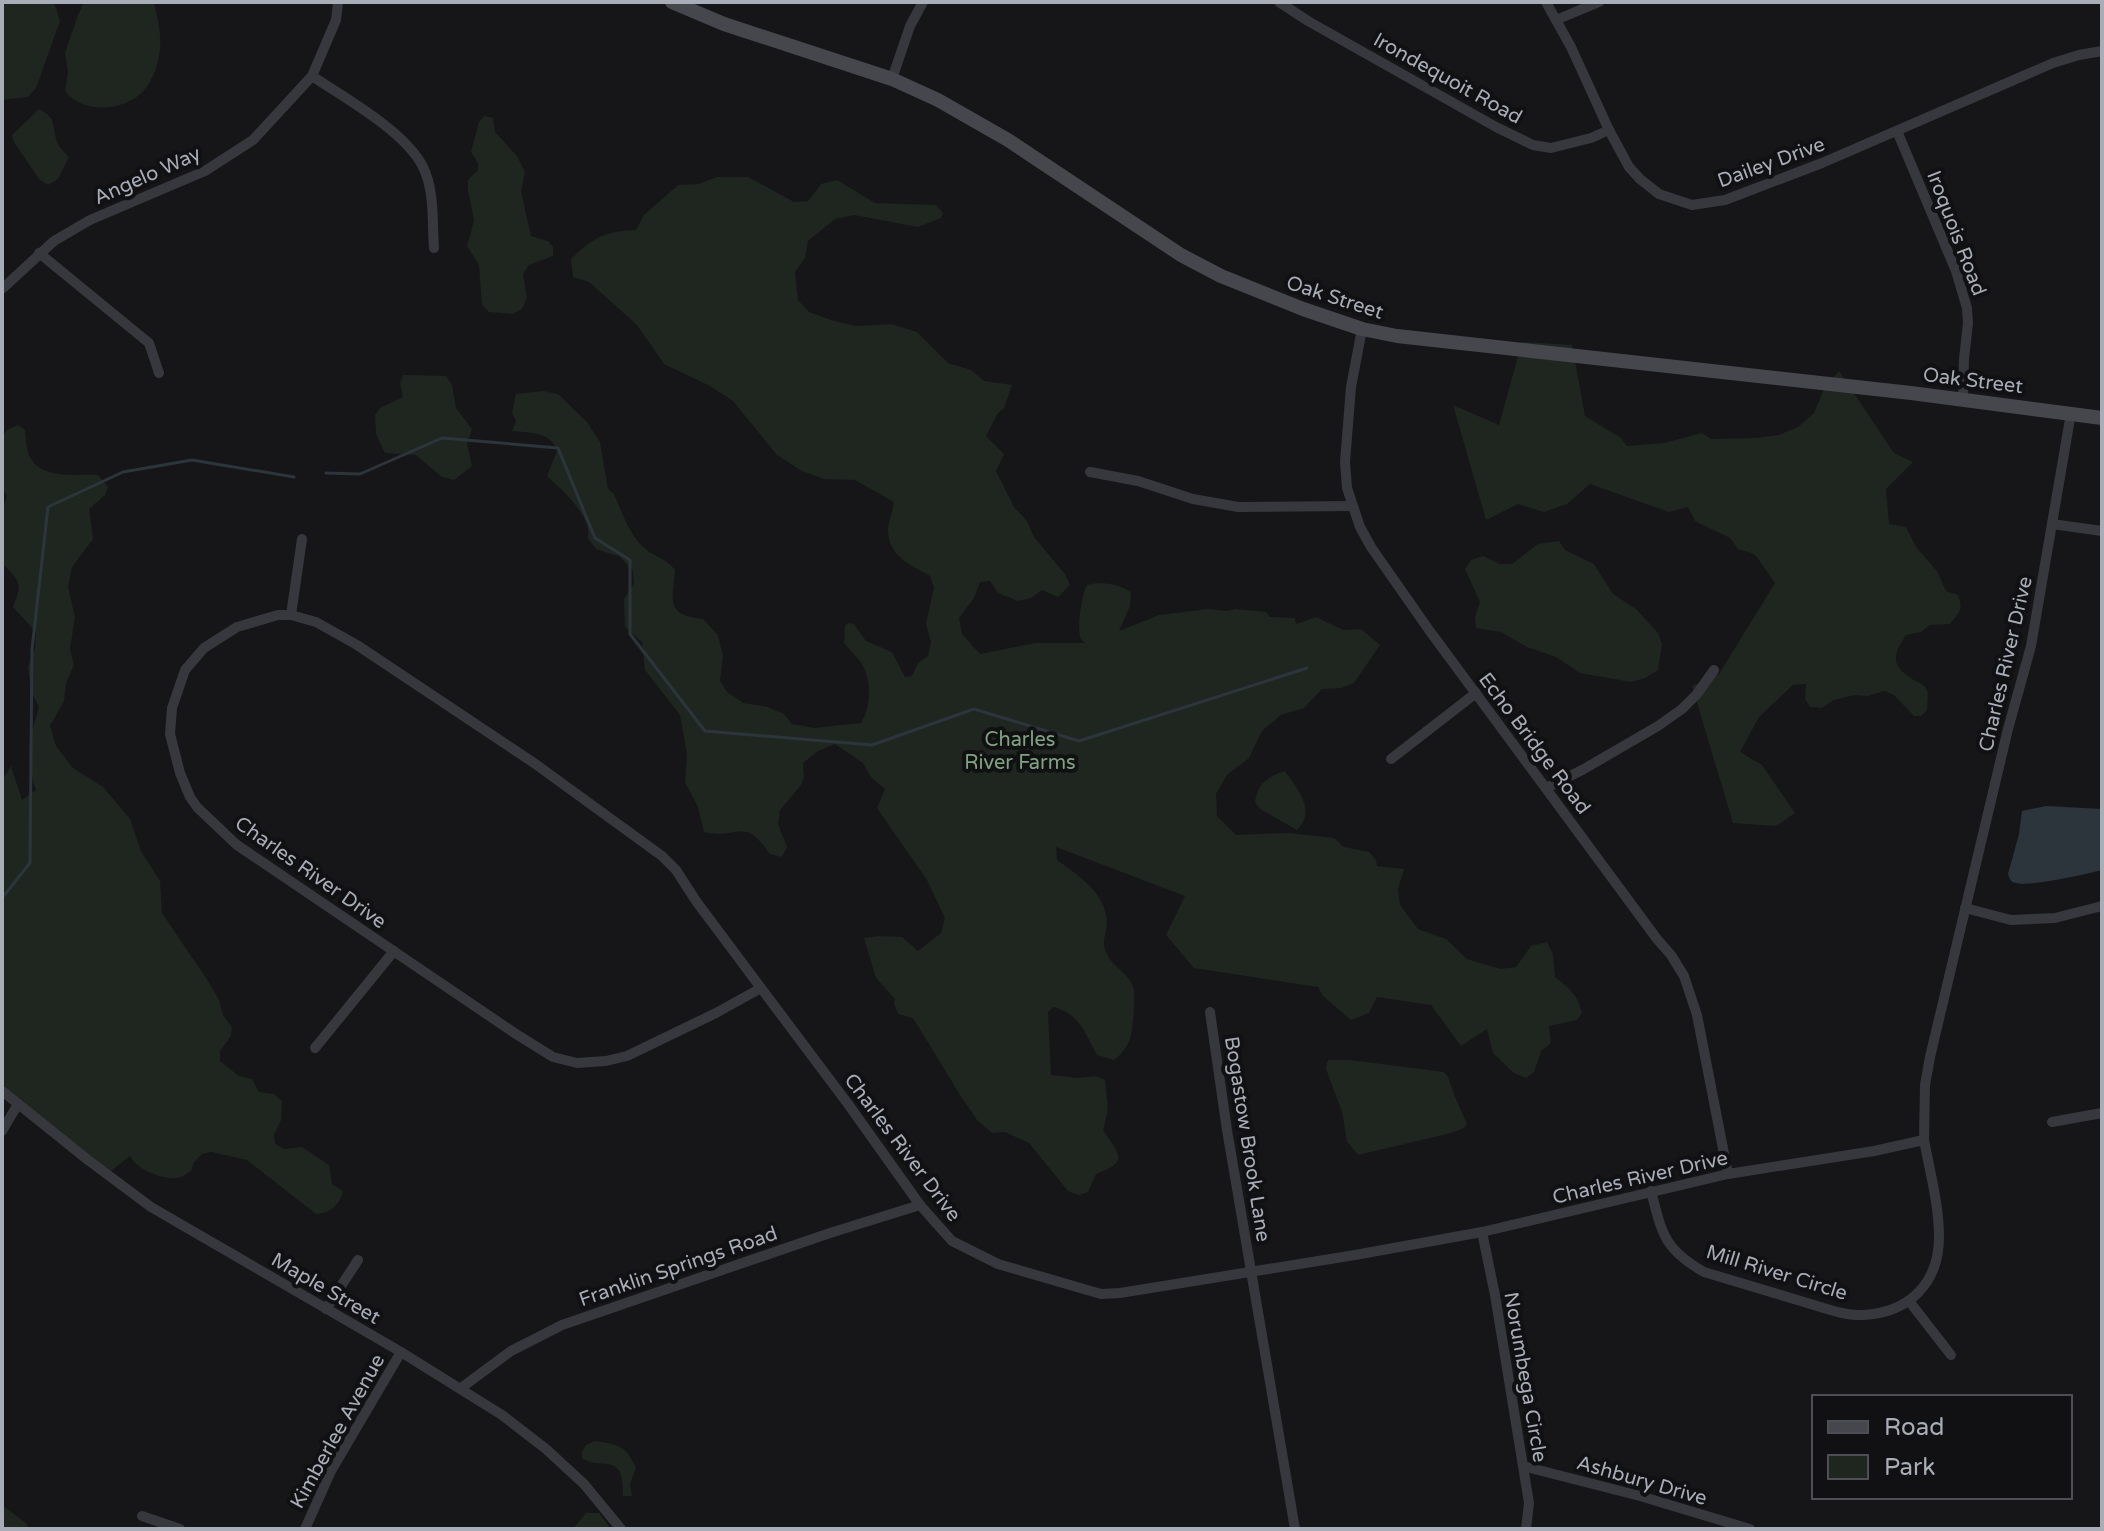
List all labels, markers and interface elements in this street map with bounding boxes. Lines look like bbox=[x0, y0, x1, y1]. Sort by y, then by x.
street label: Irondequoit Road bbox=[1369, 28, 1526, 130]
street label: Dailey Drive bbox=[1714, 132, 1828, 193]
street label: Angelo Way bbox=[90, 142, 205, 210]
street label: Iroquois Road bbox=[1921, 167, 1991, 299]
street label: Oak Street bbox=[1283, 271, 1387, 325]
street label: Oak Street bbox=[1922, 363, 2025, 399]
street label: Charles River Drive bbox=[1974, 574, 2038, 754]
street label: Echo Bridge Road bbox=[1473, 668, 1595, 819]
park label: Charles River Farms bbox=[964, 728, 1076, 775]
street label: Charles River Drive bbox=[230, 812, 391, 934]
street label: Bogastow Brook Lane bbox=[1219, 1035, 1275, 1244]
street label: Charles River Drive bbox=[839, 1069, 966, 1226]
street label: Charles River Drive bbox=[1550, 1146, 1730, 1210]
street label: Franklin Springs Road bbox=[576, 1222, 781, 1312]
street label: Mill River Circle bbox=[1703, 1240, 1850, 1306]
street label: Maple Street bbox=[267, 1248, 385, 1330]
street label: Norumbega Circle bbox=[1498, 1290, 1552, 1464]
street label: Kimberlee Avenue bbox=[286, 1350, 390, 1513]
legend bbox=[1812, 1395, 2072, 1499]
text: Road bbox=[1884, 1413, 1944, 1442]
street label: Ashbury Drive bbox=[1574, 1451, 1710, 1511]
text: Park bbox=[1884, 1453, 1935, 1482]

